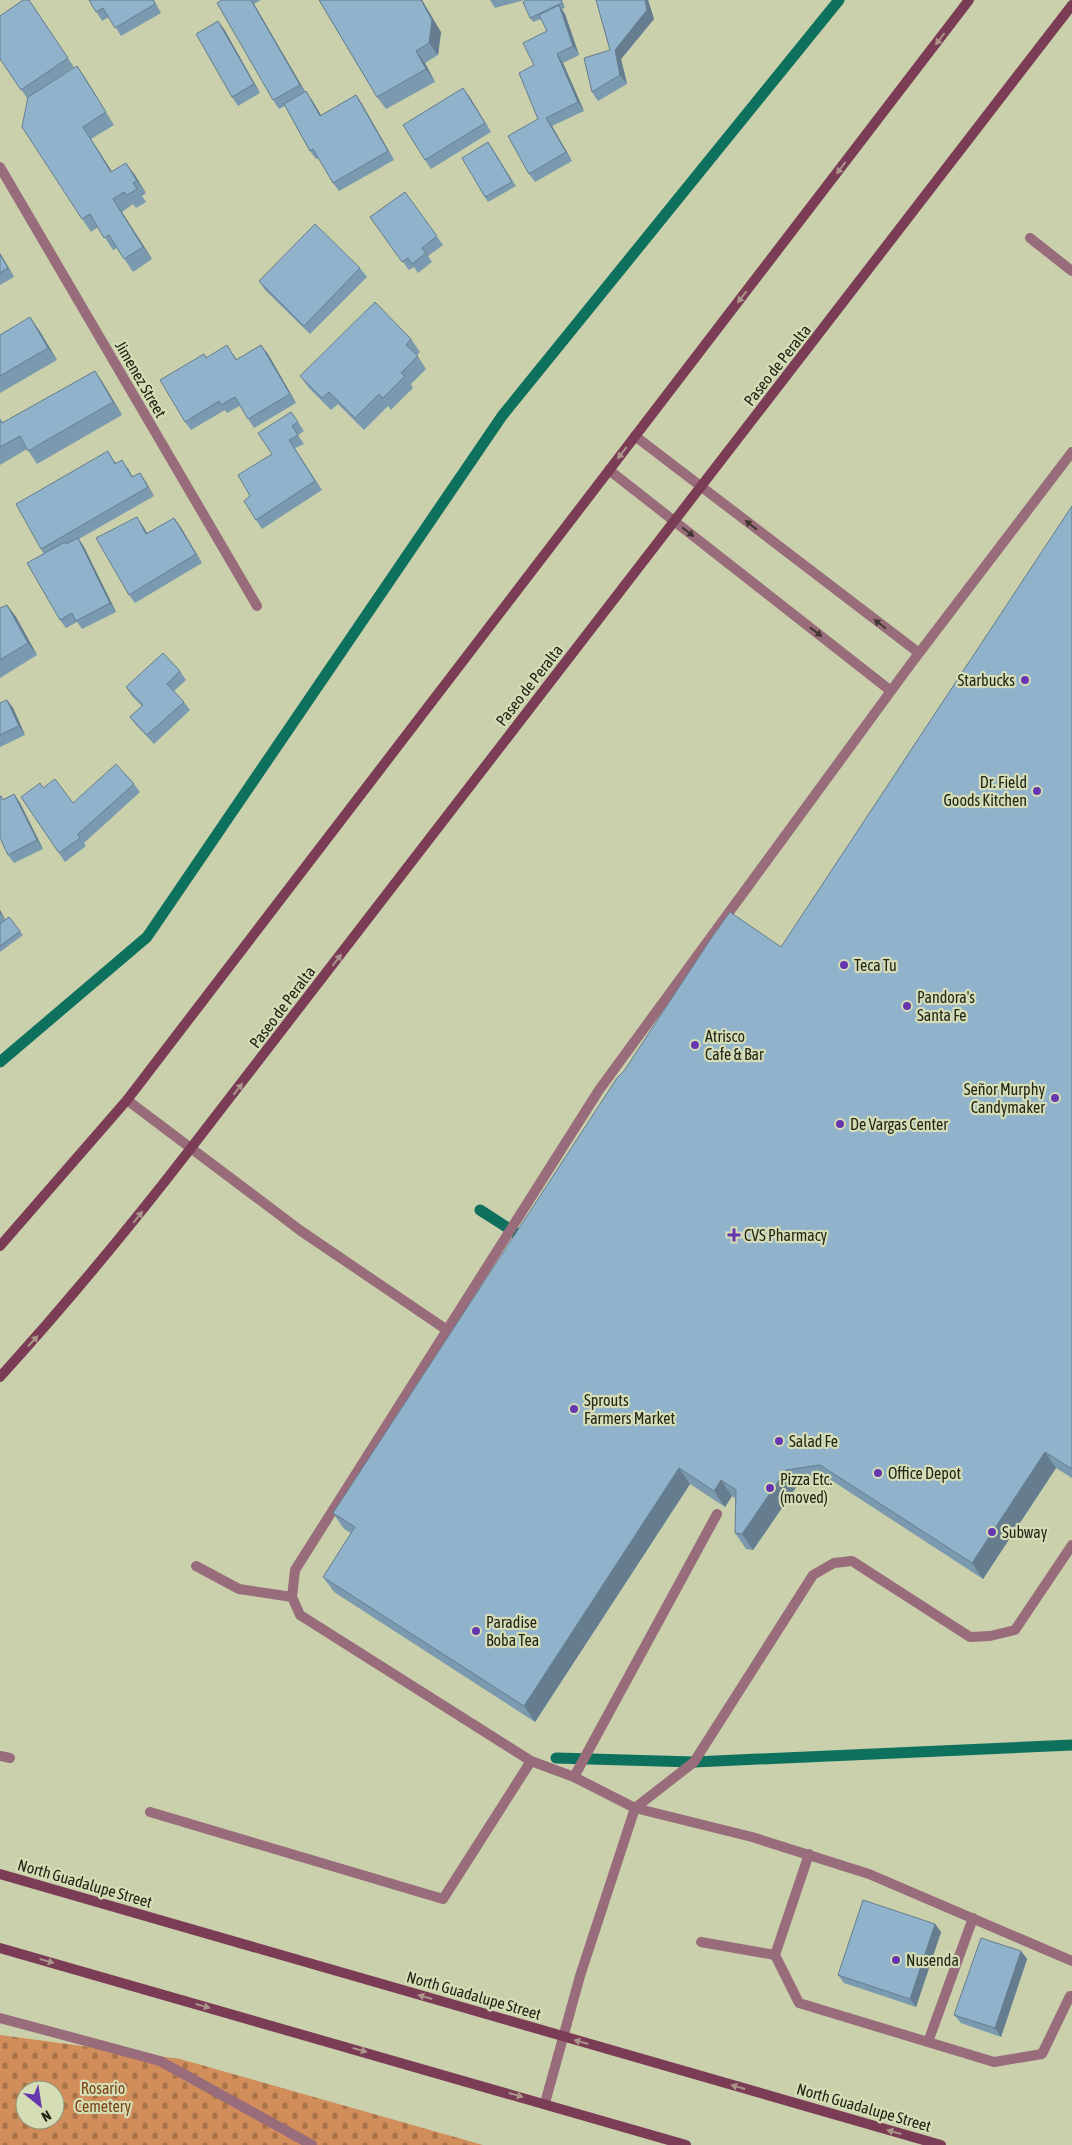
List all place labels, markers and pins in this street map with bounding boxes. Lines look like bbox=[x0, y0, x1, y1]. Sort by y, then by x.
place label: Starbucks bbox=[958, 671, 1015, 689]
marker: Starbucks bbox=[1019, 674, 1031, 686]
place label: Dr. Field Goods Kitchen bbox=[943, 773, 1027, 809]
marker: Dr. Field Goods Kitchen bbox=[1031, 785, 1043, 797]
place label: Teca Tu bbox=[854, 956, 897, 974]
marker: Teca Tu bbox=[838, 959, 850, 971]
place label: Pandora's Santa Fe bbox=[917, 988, 975, 1024]
marker: Pandora's Santa Fe bbox=[901, 1000, 913, 1012]
place label: Atrisco Cafe & Bar bbox=[705, 1027, 764, 1063]
marker: Atrisco Cafe & Bar bbox=[689, 1039, 701, 1051]
place label: Señor Murphy Candymaker bbox=[964, 1080, 1045, 1117]
marker: Señor Murphy Candymaker bbox=[1049, 1092, 1061, 1104]
place label: De Vargas Center bbox=[850, 1115, 948, 1134]
marker: De Vargas Center bbox=[834, 1118, 846, 1130]
place label: CVS Pharmacy bbox=[744, 1226, 828, 1245]
marker: CVS Pharmacy bbox=[728, 1229, 740, 1241]
place label: Sprouts Farmers Market bbox=[584, 1391, 675, 1427]
marker: Sprouts Farmers Market bbox=[568, 1403, 580, 1415]
place label: Salad Fe bbox=[789, 1432, 838, 1450]
marker: Salad Fe bbox=[773, 1435, 785, 1447]
place label: Office Depot bbox=[888, 1464, 961, 1483]
marker: Office Depot bbox=[872, 1467, 884, 1479]
place label: Pizza Etc. (moved) bbox=[780, 1470, 833, 1507]
marker: Pizza Etc. (moved) bbox=[764, 1482, 776, 1494]
place label: Subway bbox=[1002, 1523, 1048, 1542]
marker: Subway bbox=[986, 1526, 998, 1538]
place label: Paradise Boba Tea bbox=[486, 1613, 539, 1649]
marker: Paradise Boba Tea bbox=[470, 1625, 482, 1637]
place label: Nusenda bbox=[906, 1951, 959, 1969]
marker: Nusenda bbox=[890, 1954, 902, 1966]

